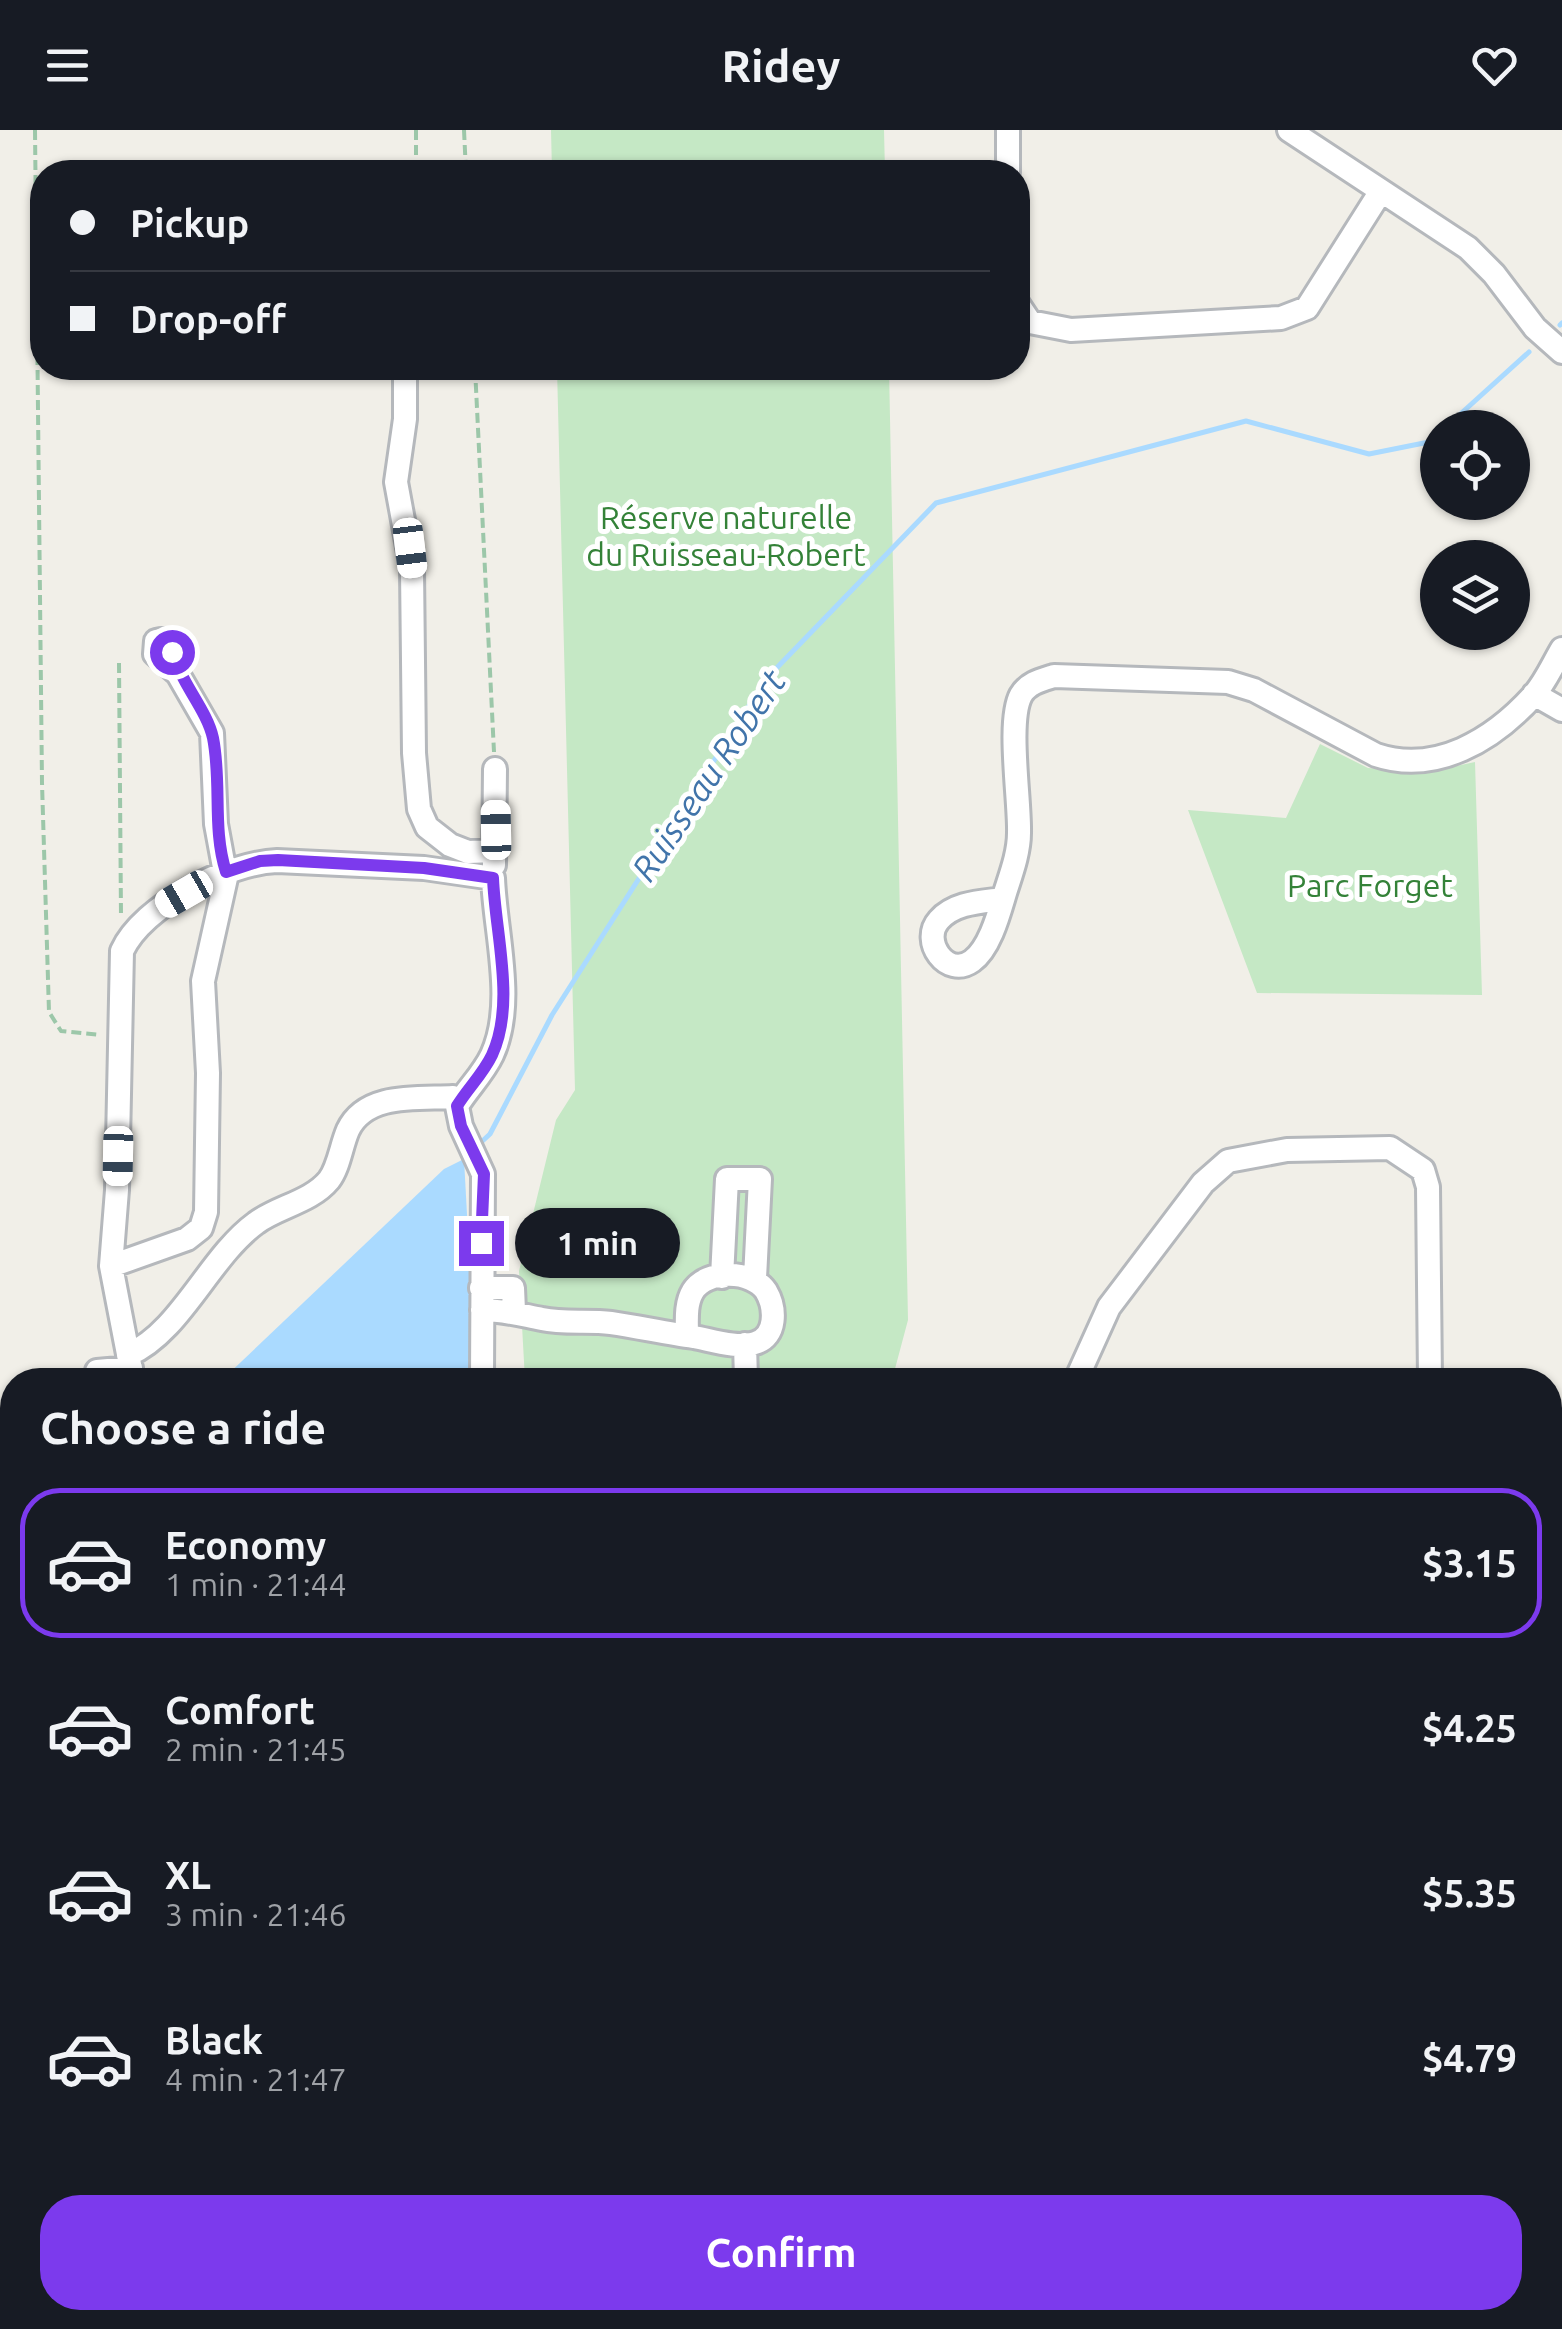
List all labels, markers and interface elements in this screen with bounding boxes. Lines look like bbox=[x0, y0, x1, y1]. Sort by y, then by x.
icon: menu bbox=[40, 38, 95, 93]
icon: heart bbox=[1467, 38, 1522, 93]
text: Ridey bbox=[722, 40, 840, 91]
text: Pickup bbox=[130, 202, 249, 244]
text: Drop-off bbox=[130, 298, 286, 340]
map controls bbox=[1420, 410, 1530, 650]
button: locate bbox=[1420, 410, 1530, 520]
park label: Réserve naturelle du Ruisseau-Robert bbox=[586, 499, 866, 572]
car bbox=[391, 516, 429, 580]
button: layers bbox=[1420, 540, 1530, 650]
route start bbox=[150, 630, 195, 675]
water label: Ruisseau Robert bbox=[623, 662, 793, 888]
car bbox=[480, 800, 512, 860]
car bbox=[151, 866, 217, 922]
park label: Parc Forget bbox=[1287, 867, 1453, 903]
car bbox=[102, 1126, 134, 1186]
callout: 1 min bbox=[516, 1208, 681, 1278]
route end bbox=[459, 1221, 504, 1266]
text: 1 min bbox=[557, 1225, 638, 1261]
text: Choose a ride bbox=[40, 1402, 326, 1453]
icon: car bbox=[45, 1518, 135, 1608]
text: Economy bbox=[165, 1524, 326, 1566]
text: $3.15 bbox=[1422, 1542, 1517, 1584]
text: 1 min · 21:44 bbox=[165, 1566, 347, 1602]
icon: car bbox=[45, 1683, 135, 1773]
text: Comfort bbox=[165, 1689, 315, 1731]
text: $4.25 bbox=[1422, 1707, 1517, 1749]
text: 2 min · 21:45 bbox=[165, 1731, 347, 1767]
icon: car bbox=[45, 1848, 135, 1938]
text: XL bbox=[165, 1854, 211, 1896]
text: $5.35 bbox=[1422, 1872, 1517, 1914]
text: 3 min · 21:46 bbox=[165, 1896, 347, 1932]
icon: car bbox=[45, 2013, 135, 2103]
text: Black bbox=[165, 2019, 263, 2061]
text: $4.79 bbox=[1422, 2037, 1517, 2079]
text: 4 min · 21:47 bbox=[165, 2061, 347, 2097]
button: Confirm bbox=[40, 2195, 1522, 2310]

